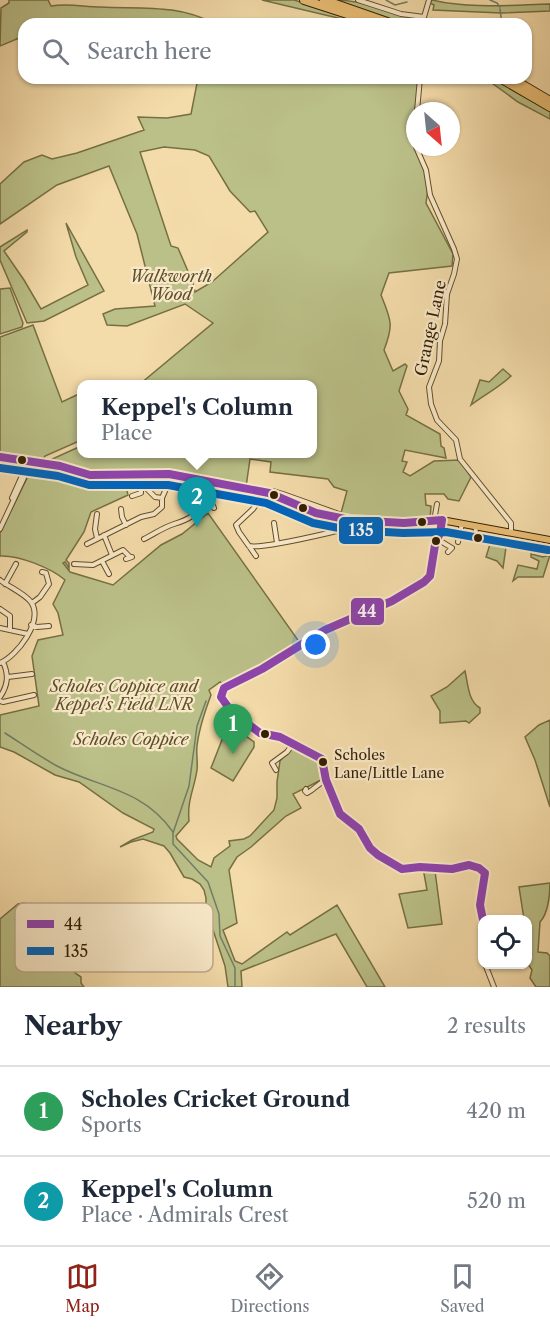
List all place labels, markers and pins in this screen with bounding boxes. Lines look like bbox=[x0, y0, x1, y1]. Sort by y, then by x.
unlabelled marker bbox=[16, 454, 28, 466]
pin: 2 bbox=[178, 478, 216, 527]
unlabelled marker bbox=[268, 489, 280, 501]
unlabelled marker bbox=[297, 502, 309, 514]
unlabelled marker bbox=[416, 516, 428, 528]
unlabelled marker bbox=[472, 532, 484, 544]
unlabelled marker bbox=[430, 535, 442, 547]
pin: 1 bbox=[214, 704, 252, 754]
unlabelled marker bbox=[259, 728, 271, 740]
place label: Scholes Lane/Little Lane bbox=[334, 746, 445, 782]
marker: Scholes Lane/Little Lane bbox=[317, 756, 329, 768]

